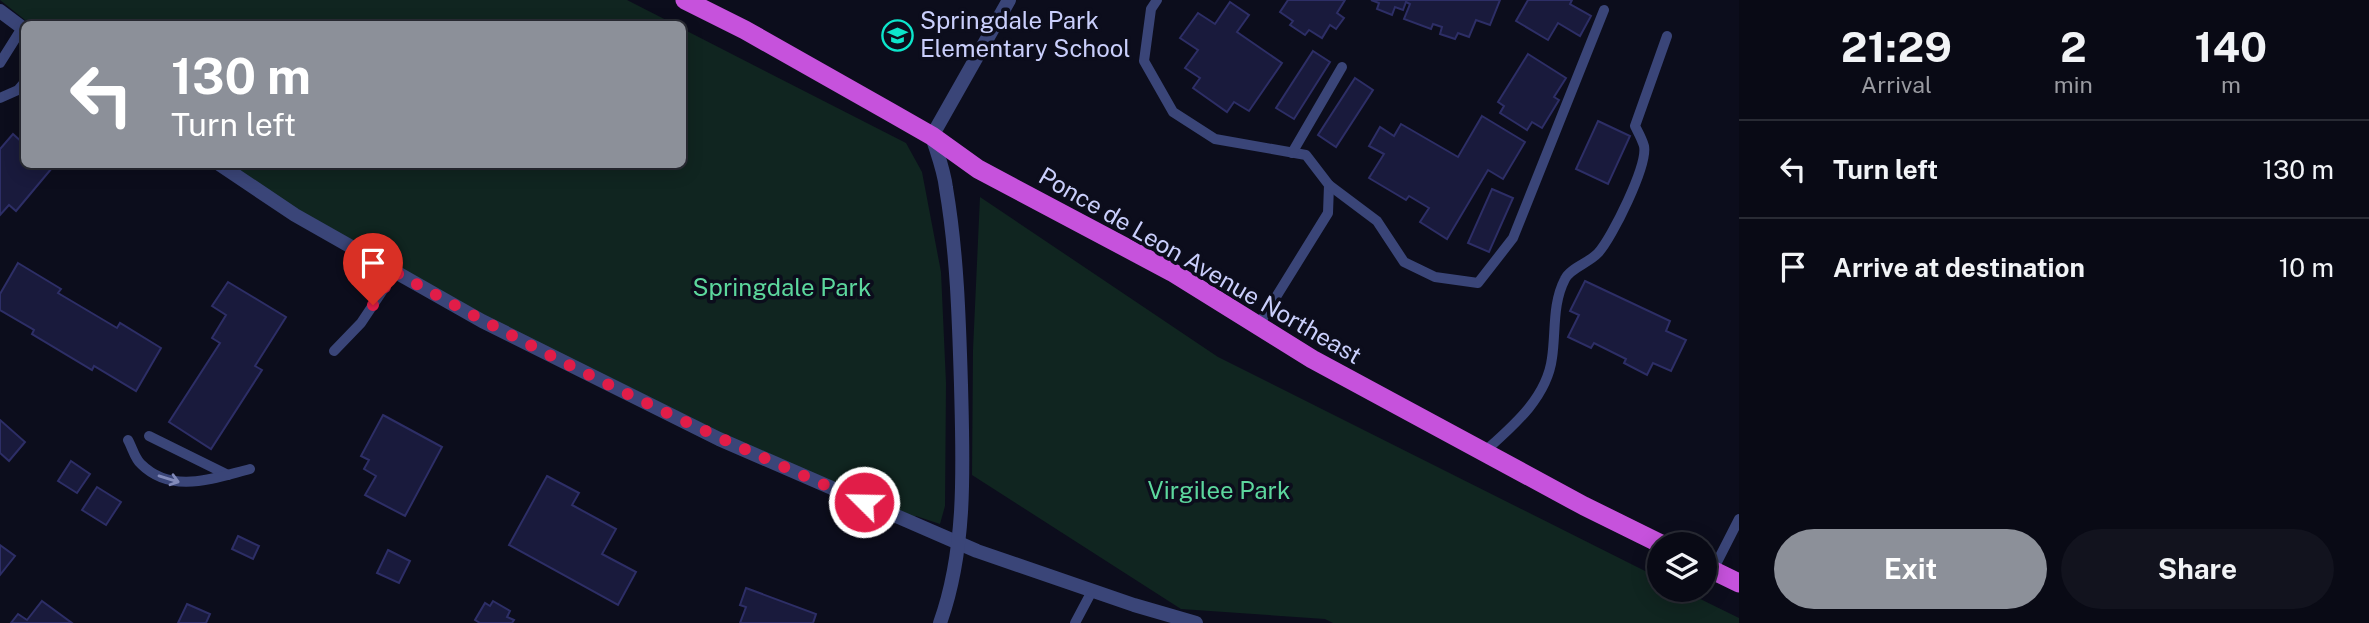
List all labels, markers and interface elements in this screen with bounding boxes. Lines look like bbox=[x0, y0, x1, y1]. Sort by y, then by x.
place label: Springdale Park Elementary School bbox=[920, 6, 1131, 62]
school or university icon: Springdale Park Elementary School bbox=[880, 18, 914, 52]
text: 21:29 bbox=[1841, 22, 1952, 71]
text: 2 bbox=[2060, 22, 2087, 71]
text: 140 bbox=[2195, 22, 2267, 71]
text: 130 m bbox=[171, 47, 311, 105]
icon: left bbox=[56, 49, 147, 140]
text: Arrival bbox=[1861, 71, 1932, 98]
text: min bbox=[2054, 71, 2093, 98]
text: m bbox=[2221, 71, 2241, 98]
text: Turn left bbox=[171, 106, 296, 143]
icon: left bbox=[1774, 150, 1812, 188]
text: Turn left bbox=[1833, 154, 1938, 185]
text: 130 m bbox=[2262, 154, 2334, 185]
street label: Ponce de Leon Avenue Northeast bbox=[1034, 161, 1367, 369]
pin bbox=[343, 233, 403, 305]
icon: arrive bbox=[354, 244, 392, 282]
icon: arrive bbox=[1774, 248, 1812, 286]
text: Arrive at destination bbox=[1833, 252, 2085, 283]
text: 10 m bbox=[2279, 252, 2334, 283]
park label: Springdale Park bbox=[693, 273, 871, 301]
position arrow bbox=[827, 465, 901, 539]
one-way arrow bbox=[158, 474, 180, 487]
park label: Virgilee Park bbox=[1148, 476, 1290, 504]
button: Exit bbox=[1774, 529, 2047, 609]
button: Share bbox=[2061, 529, 2334, 609]
map controls bbox=[1647, 532, 1717, 602]
button: layers bbox=[1647, 532, 1717, 602]

